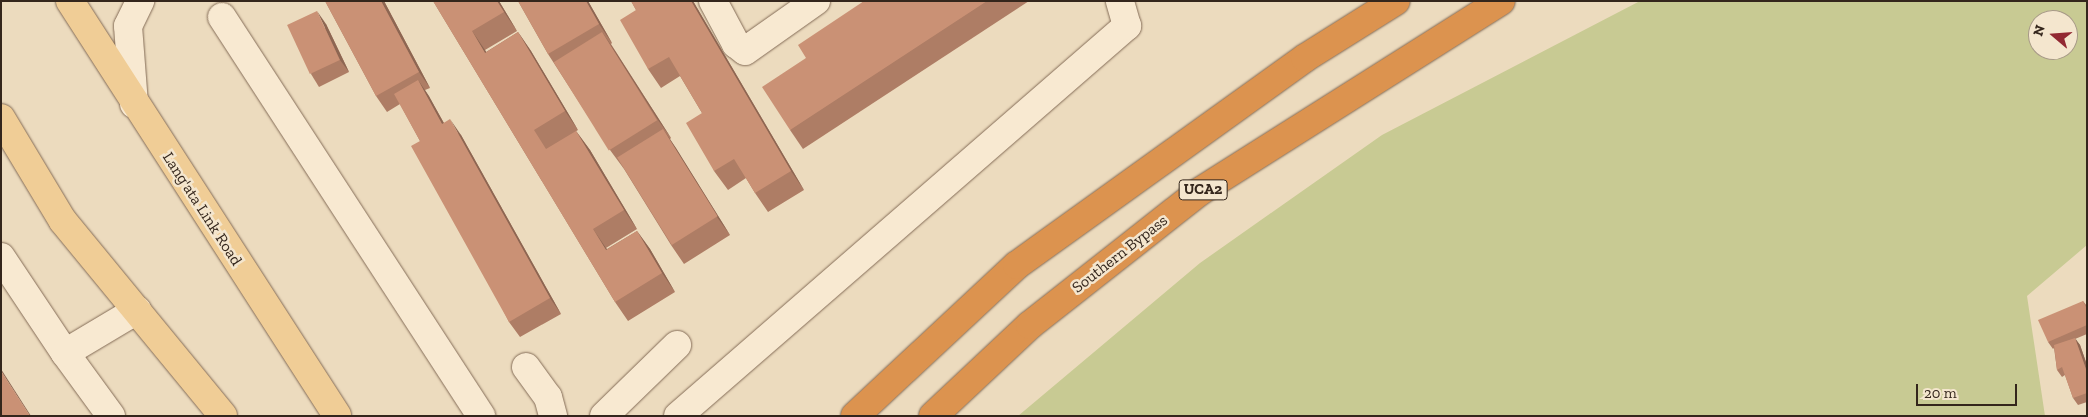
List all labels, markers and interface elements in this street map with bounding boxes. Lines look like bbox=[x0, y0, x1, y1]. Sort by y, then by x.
north arrow bbox=[2028, 10, 2078, 60]
text: N bbox=[2029, 23, 2049, 38]
street label: Lang'ata Link Road bbox=[158, 149, 246, 269]
road number: UCA2 bbox=[1178, 178, 1228, 202]
street label: Southern Bypass bbox=[1068, 211, 1172, 297]
scale bar bbox=[1918, 374, 2019, 406]
text: 20 m bbox=[1924, 384, 1957, 402]

